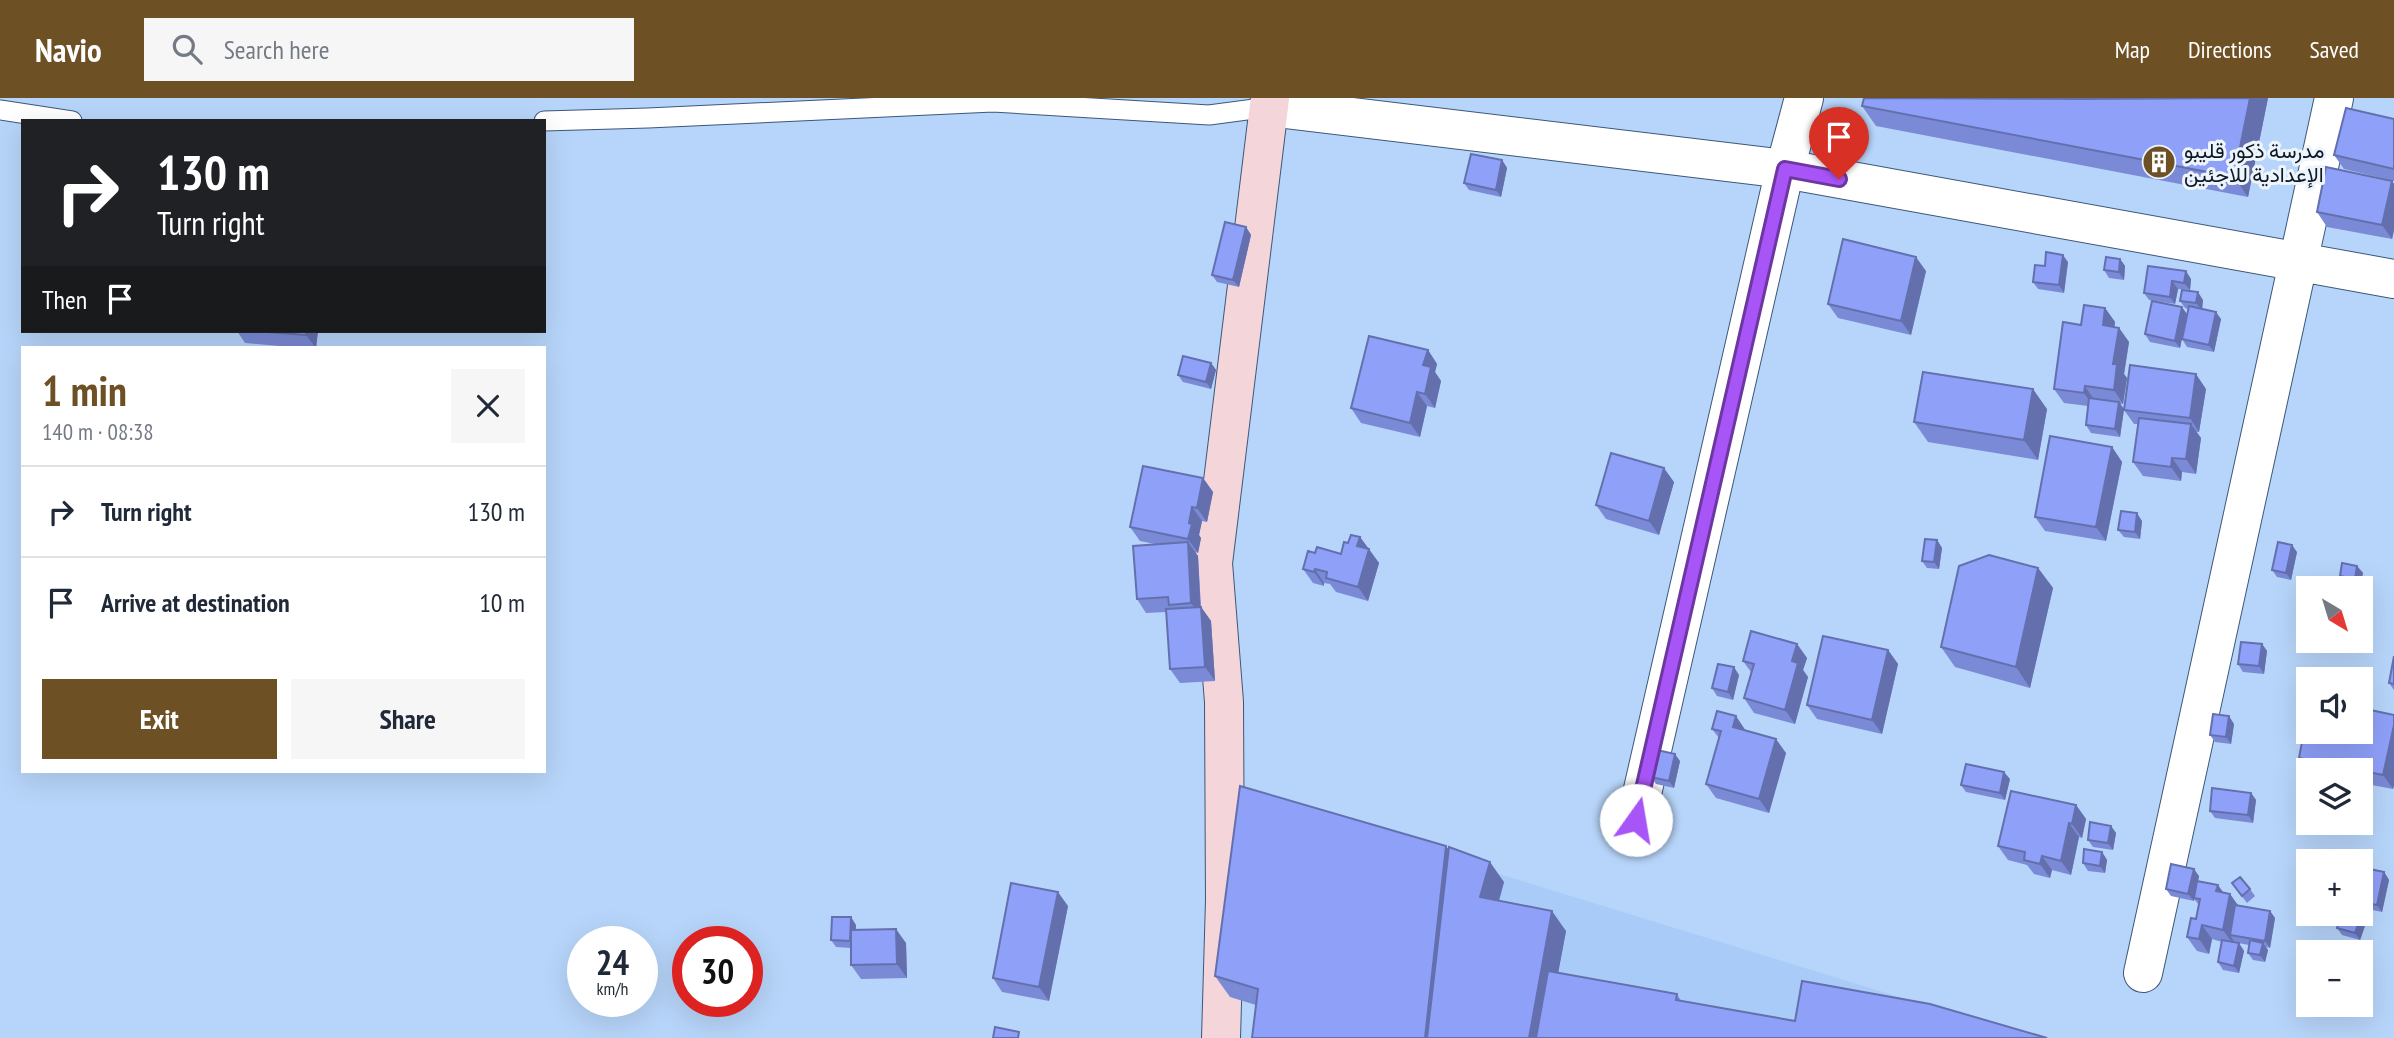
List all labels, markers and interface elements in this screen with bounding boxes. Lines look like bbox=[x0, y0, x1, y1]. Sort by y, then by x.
search box bbox=[144, 18, 634, 81]
text: Navio bbox=[35, 28, 102, 71]
icon: search bbox=[168, 30, 206, 68]
text: Search here bbox=[224, 33, 329, 66]
text: Map bbox=[2115, 34, 2150, 65]
text: Directions bbox=[2188, 34, 2272, 65]
text: Saved bbox=[2310, 34, 2359, 65]
pin bbox=[1809, 107, 1869, 179]
icon: arrive bbox=[1820, 118, 1858, 156]
place label: مدرسة ذكور قليبو الإعدادية للاجئين bbox=[2184, 137, 2324, 189]
text: 130 m bbox=[157, 140, 270, 204]
building icon: مدرسة ذكور قليبو الإعدادية للاجئين bbox=[2140, 143, 2178, 181]
icon: right bbox=[42, 147, 133, 238]
text: Turn right bbox=[157, 202, 265, 244]
icon: arrive bbox=[101, 280, 139, 318]
text: Then bbox=[42, 283, 87, 316]
text: 1 min bbox=[42, 363, 127, 418]
button: close bbox=[451, 369, 525, 443]
text: 140 m · 08:38 bbox=[42, 417, 154, 446]
icon: right bbox=[42, 493, 80, 531]
text: Turn right bbox=[101, 495, 192, 528]
text: 130 m bbox=[467, 495, 525, 528]
north arrow bbox=[2296, 576, 2373, 653]
map controls bbox=[2296, 576, 2373, 1017]
icon: arrive bbox=[42, 584, 80, 622]
text: Arrive at destination bbox=[101, 586, 290, 619]
text: 10 m bbox=[479, 586, 525, 619]
button: sound bbox=[2296, 667, 2373, 744]
button: Exit bbox=[42, 679, 277, 759]
button: Share bbox=[291, 679, 525, 759]
button: layers bbox=[2296, 758, 2373, 835]
position arrow bbox=[1599, 783, 1673, 857]
button: + bbox=[2296, 849, 2373, 926]
speed limit sign: 30 bbox=[672, 926, 763, 1017]
text: 24 bbox=[596, 939, 629, 985]
button: − bbox=[2296, 940, 2373, 1017]
text: km/h bbox=[597, 977, 628, 1000]

